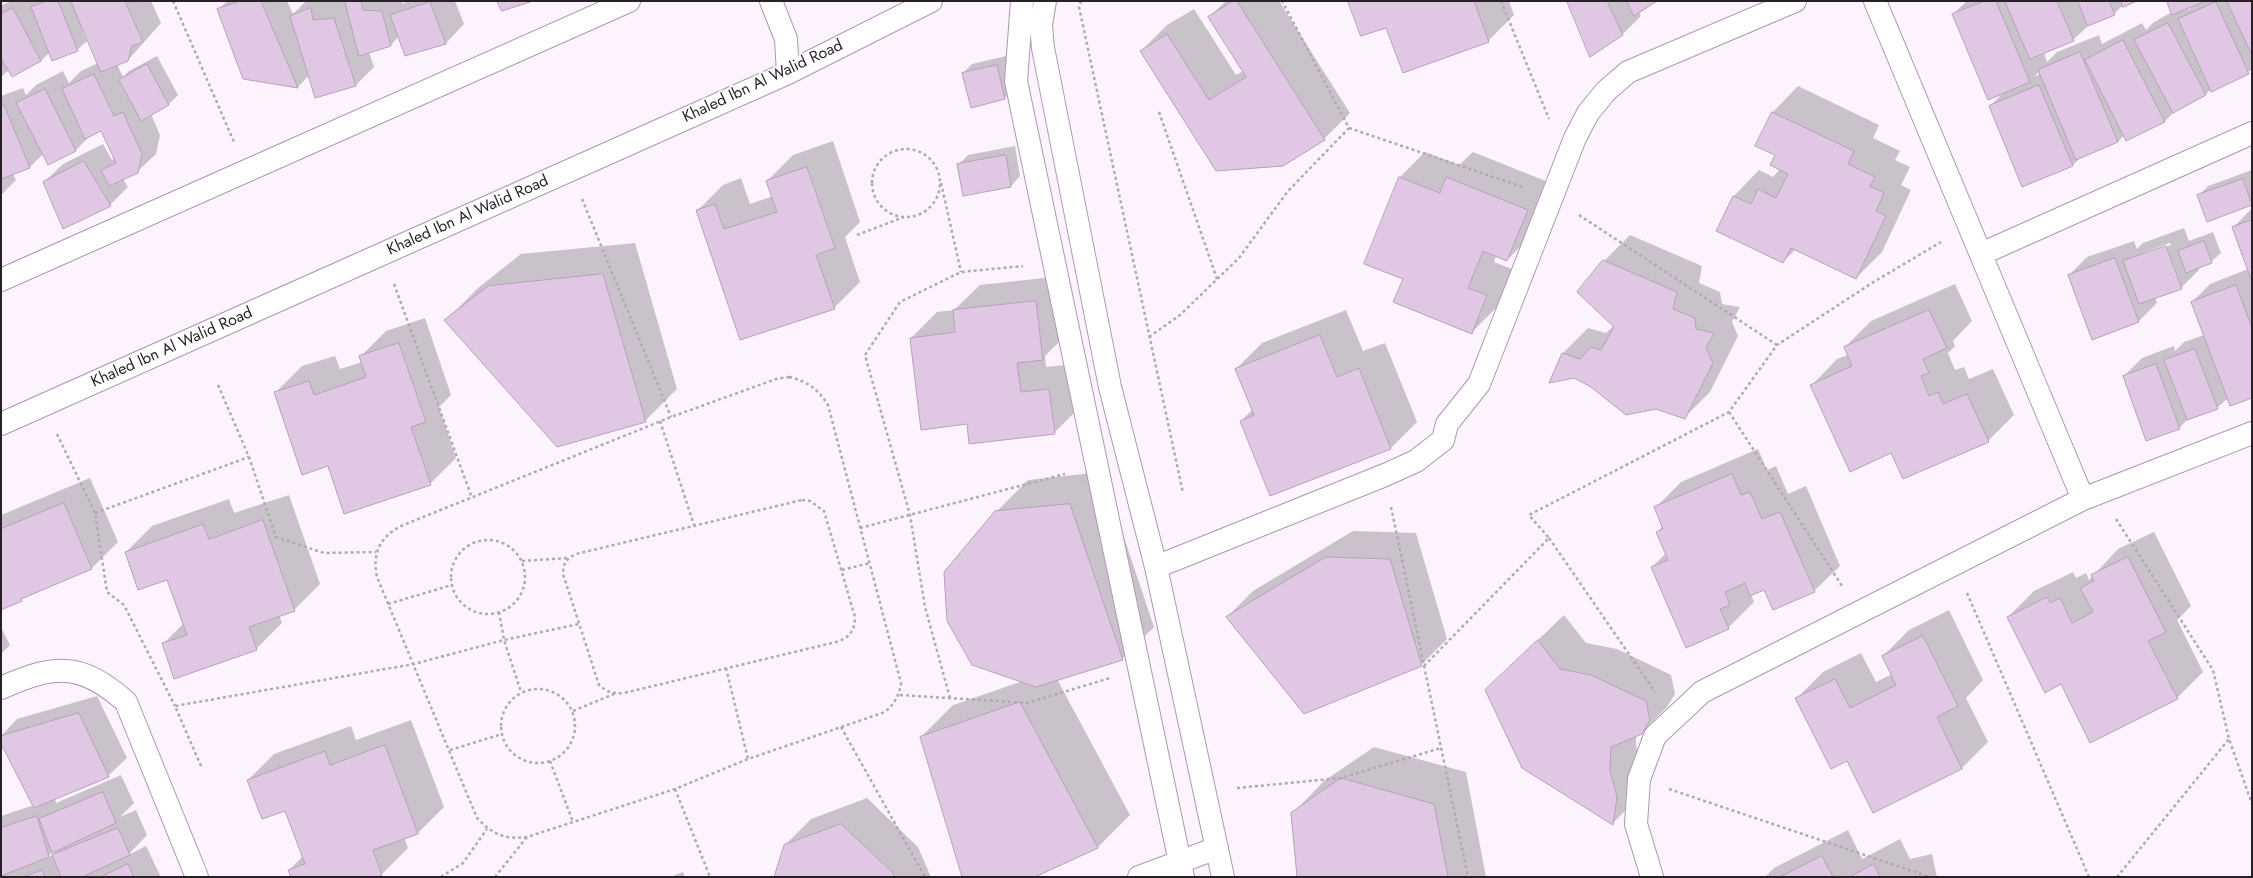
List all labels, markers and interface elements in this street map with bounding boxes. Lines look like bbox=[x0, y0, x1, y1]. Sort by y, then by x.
street label: Khaled Ibn Al Walid Road bbox=[680, 36, 846, 128]
street label: Khaled Ibn Al Walid Road bbox=[384, 172, 552, 260]
street label: Khaled Ibn Al Walid Road bbox=[88, 304, 256, 392]

